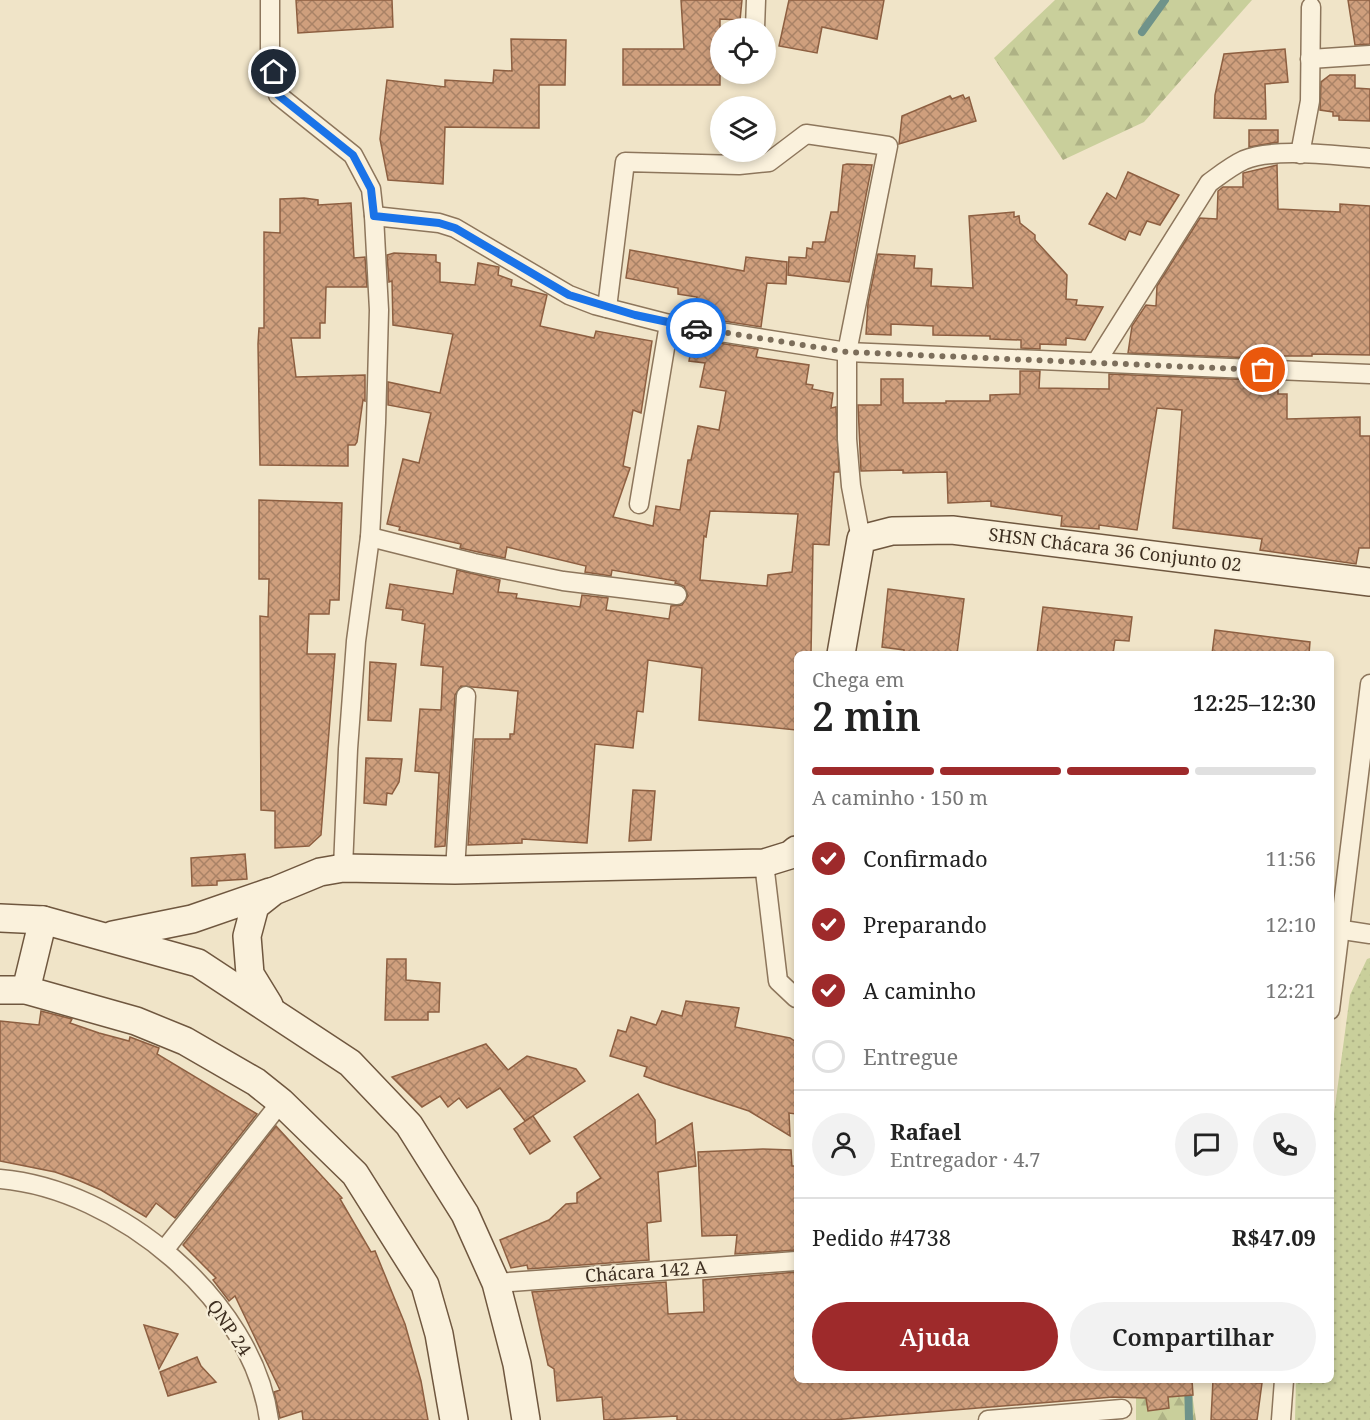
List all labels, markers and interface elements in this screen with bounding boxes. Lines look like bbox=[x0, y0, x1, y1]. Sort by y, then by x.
map controls bbox=[710, 18, 776, 162]
button: locate bbox=[710, 18, 776, 84]
pin bbox=[248, 46, 299, 97]
icon: home bbox=[257, 55, 290, 88]
button: layers bbox=[710, 96, 776, 162]
courier bbox=[666, 298, 726, 358]
icon: car bbox=[680, 312, 713, 345]
pin bbox=[1237, 344, 1288, 395]
icon: bag bbox=[1246, 353, 1279, 386]
street label: SHSN Chácara 36 Conjunto 02 bbox=[987, 522, 1243, 576]
text: Chega em bbox=[812, 666, 905, 693]
text: 12:25–12:30 bbox=[1193, 687, 1316, 717]
text: 2 min bbox=[812, 689, 921, 742]
text: A caminho · 150 m bbox=[812, 784, 988, 811]
icon: check bbox=[812, 842, 845, 875]
text: Confirmado bbox=[863, 843, 988, 873]
text: 11:56 bbox=[1266, 845, 1316, 872]
icon: check bbox=[812, 908, 845, 941]
text: Preparando bbox=[863, 909, 987, 939]
text: 12:10 bbox=[1266, 911, 1316, 938]
icon: check bbox=[812, 974, 845, 1007]
text: A caminho bbox=[863, 975, 976, 1005]
text: 12:21 bbox=[1266, 977, 1316, 1004]
text: Entregue bbox=[863, 1041, 958, 1071]
button: person bbox=[812, 1113, 875, 1176]
button: chat bbox=[1175, 1113, 1238, 1176]
button: phone bbox=[1253, 1113, 1316, 1176]
text: Rafael bbox=[890, 1116, 961, 1146]
text: Entregador · 4.7 bbox=[890, 1146, 1041, 1173]
text: Pedido #4738 bbox=[812, 1222, 951, 1252]
text: R$47.09 bbox=[1232, 1222, 1316, 1252]
street label: Chácara 142 A bbox=[584, 1255, 708, 1287]
street label: QNP 24 bbox=[202, 1295, 257, 1360]
button: Ajuda bbox=[812, 1302, 1058, 1371]
button: Compartilhar bbox=[1070, 1302, 1316, 1371]

